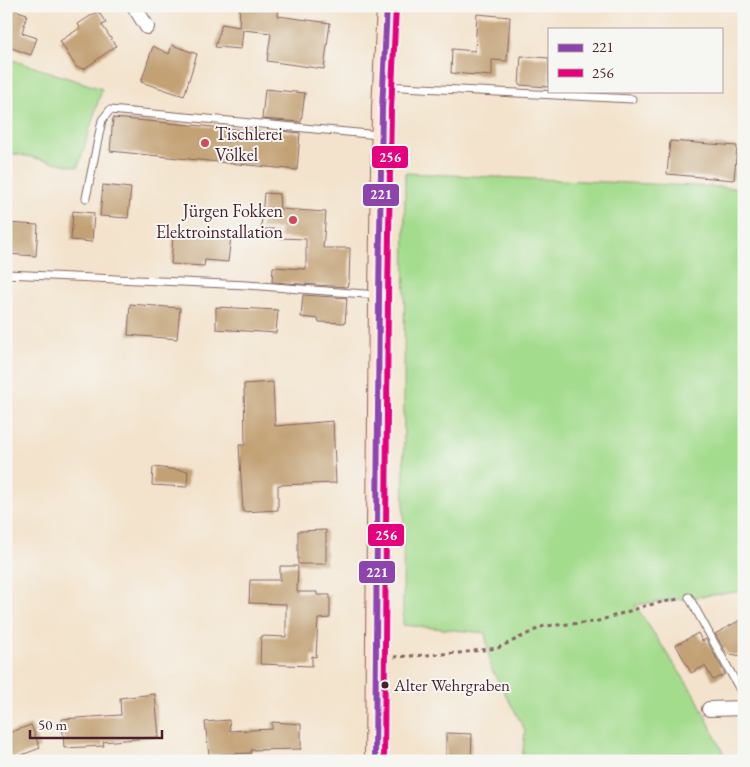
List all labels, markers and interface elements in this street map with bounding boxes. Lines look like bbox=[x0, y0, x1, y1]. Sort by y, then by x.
legend bbox=[548, 28, 722, 92]
text: 221 bbox=[592, 37, 614, 56]
text: 256 bbox=[592, 63, 614, 82]
place label: Tischlerei Völkel bbox=[215, 122, 283, 166]
marker: Tischlerei Völkel bbox=[199, 137, 211, 149]
line badge: 256 bbox=[371, 145, 409, 169]
text: 256 bbox=[379, 148, 402, 166]
line badge: 221 bbox=[362, 183, 400, 207]
text: 221 bbox=[370, 185, 392, 203]
place label: Jürgen Fokken Elektroinstallation bbox=[156, 199, 283, 243]
marker: Jürgen Fokken Elektroinstallation bbox=[287, 214, 299, 226]
line badge: 256 bbox=[367, 523, 405, 547]
text: 256 bbox=[375, 526, 398, 544]
line badge: 221 bbox=[358, 560, 396, 584]
text: 221 bbox=[366, 563, 388, 581]
place label: Alter Wehrgraben bbox=[393, 674, 510, 696]
marker: Alter Wehrgraben bbox=[380, 680, 390, 690]
scale bar bbox=[30, 707, 162, 739]
text: 50 m bbox=[38, 715, 67, 734]

